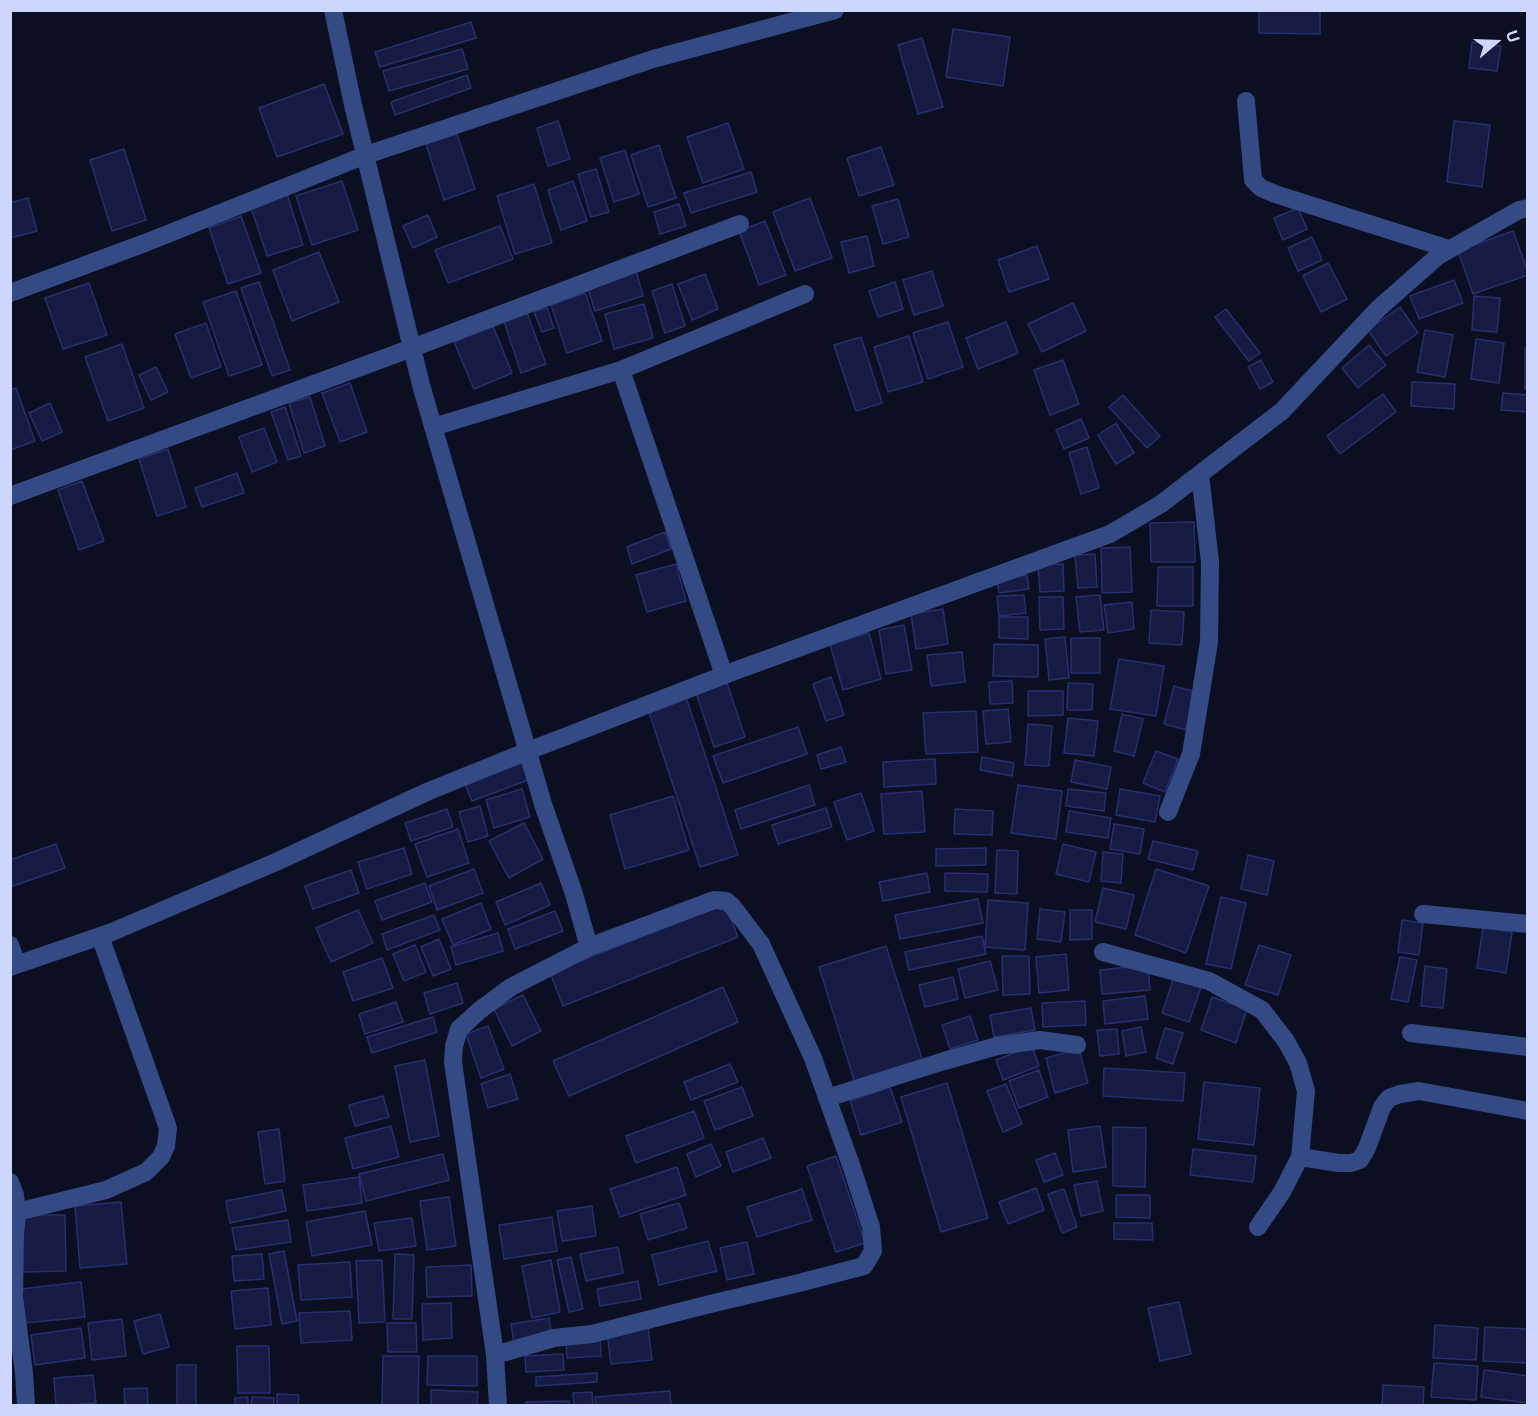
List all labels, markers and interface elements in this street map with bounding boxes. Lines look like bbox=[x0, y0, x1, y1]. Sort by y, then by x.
north arrow bbox=[1466, 12, 1526, 72]
text: U bbox=[1501, 27, 1525, 45]

